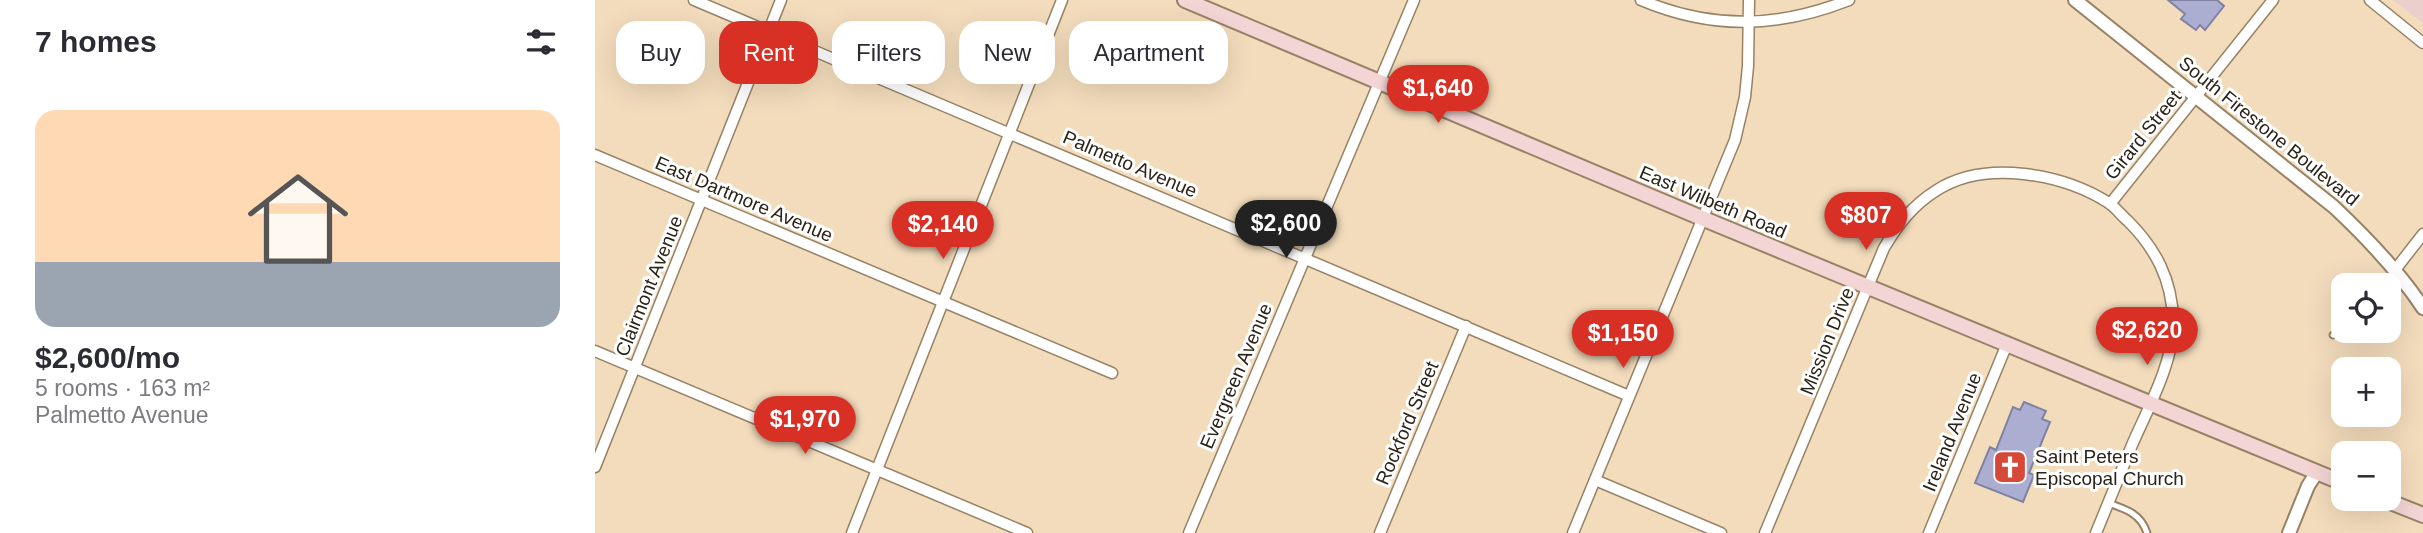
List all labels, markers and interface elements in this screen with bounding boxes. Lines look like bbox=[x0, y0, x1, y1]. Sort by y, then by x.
chip: Buy bbox=[616, 21, 705, 84]
chip: Rent bbox=[719, 21, 818, 84]
chip: Filters bbox=[832, 21, 945, 84]
chip: New bbox=[959, 21, 1055, 84]
chip: Apartment bbox=[1069, 21, 1228, 84]
icon: filters bbox=[522, 23, 560, 61]
text: 7 homes bbox=[35, 25, 157, 58]
street label: South Firestone Boulevard bbox=[2175, 52, 2363, 210]
pin: $1,640 bbox=[1381, 66, 1495, 125]
text: $1,640 bbox=[1403, 75, 1473, 101]
street label: Girard Street bbox=[2101, 86, 2186, 184]
street label: Palmetto Avenue bbox=[1060, 126, 1200, 202]
street label: East Dartmore Avenue bbox=[652, 152, 836, 246]
icon: home bbox=[235, 156, 361, 282]
street label: East Wilbeth Road bbox=[1636, 162, 1790, 242]
pin: $807 bbox=[1825, 192, 1907, 252]
pin: $2,600 bbox=[1229, 201, 1343, 260]
pin: $2,140 bbox=[886, 202, 1000, 261]
text: $807 bbox=[1840, 202, 1892, 228]
text: $2,600 bbox=[1251, 210, 1321, 236]
text: $2,140 bbox=[908, 211, 978, 237]
street label: Clairmont Avenue bbox=[611, 213, 687, 359]
map controls bbox=[2331, 273, 2401, 511]
button: locate bbox=[2331, 273, 2401, 343]
street label: Mission Drive bbox=[1796, 284, 1858, 398]
street label: Evergreen Avenue bbox=[1196, 300, 1276, 452]
pin: $2,620 bbox=[2090, 308, 2204, 367]
pin: $1,150 bbox=[1566, 310, 1680, 370]
text: $2,620 bbox=[2112, 317, 2182, 343]
text: $1,150 bbox=[1588, 320, 1658, 346]
text: $2,600/mo bbox=[35, 341, 180, 374]
street label: Rockford Street bbox=[1372, 357, 1443, 488]
button: + bbox=[2331, 357, 2401, 427]
street label: Ireland Avenue bbox=[1919, 369, 1985, 495]
text: 5 rooms · 163 m² bbox=[35, 375, 210, 401]
pin: $1,970 bbox=[748, 396, 862, 456]
text: Palmetto Avenue bbox=[35, 402, 208, 428]
text: $1,970 bbox=[770, 406, 840, 432]
button: − bbox=[2331, 441, 2401, 511]
place label: Saint Peters Episcopal Church bbox=[2035, 446, 2184, 489]
church icon: Saint Peters Episcopal Church bbox=[1991, 448, 2029, 486]

